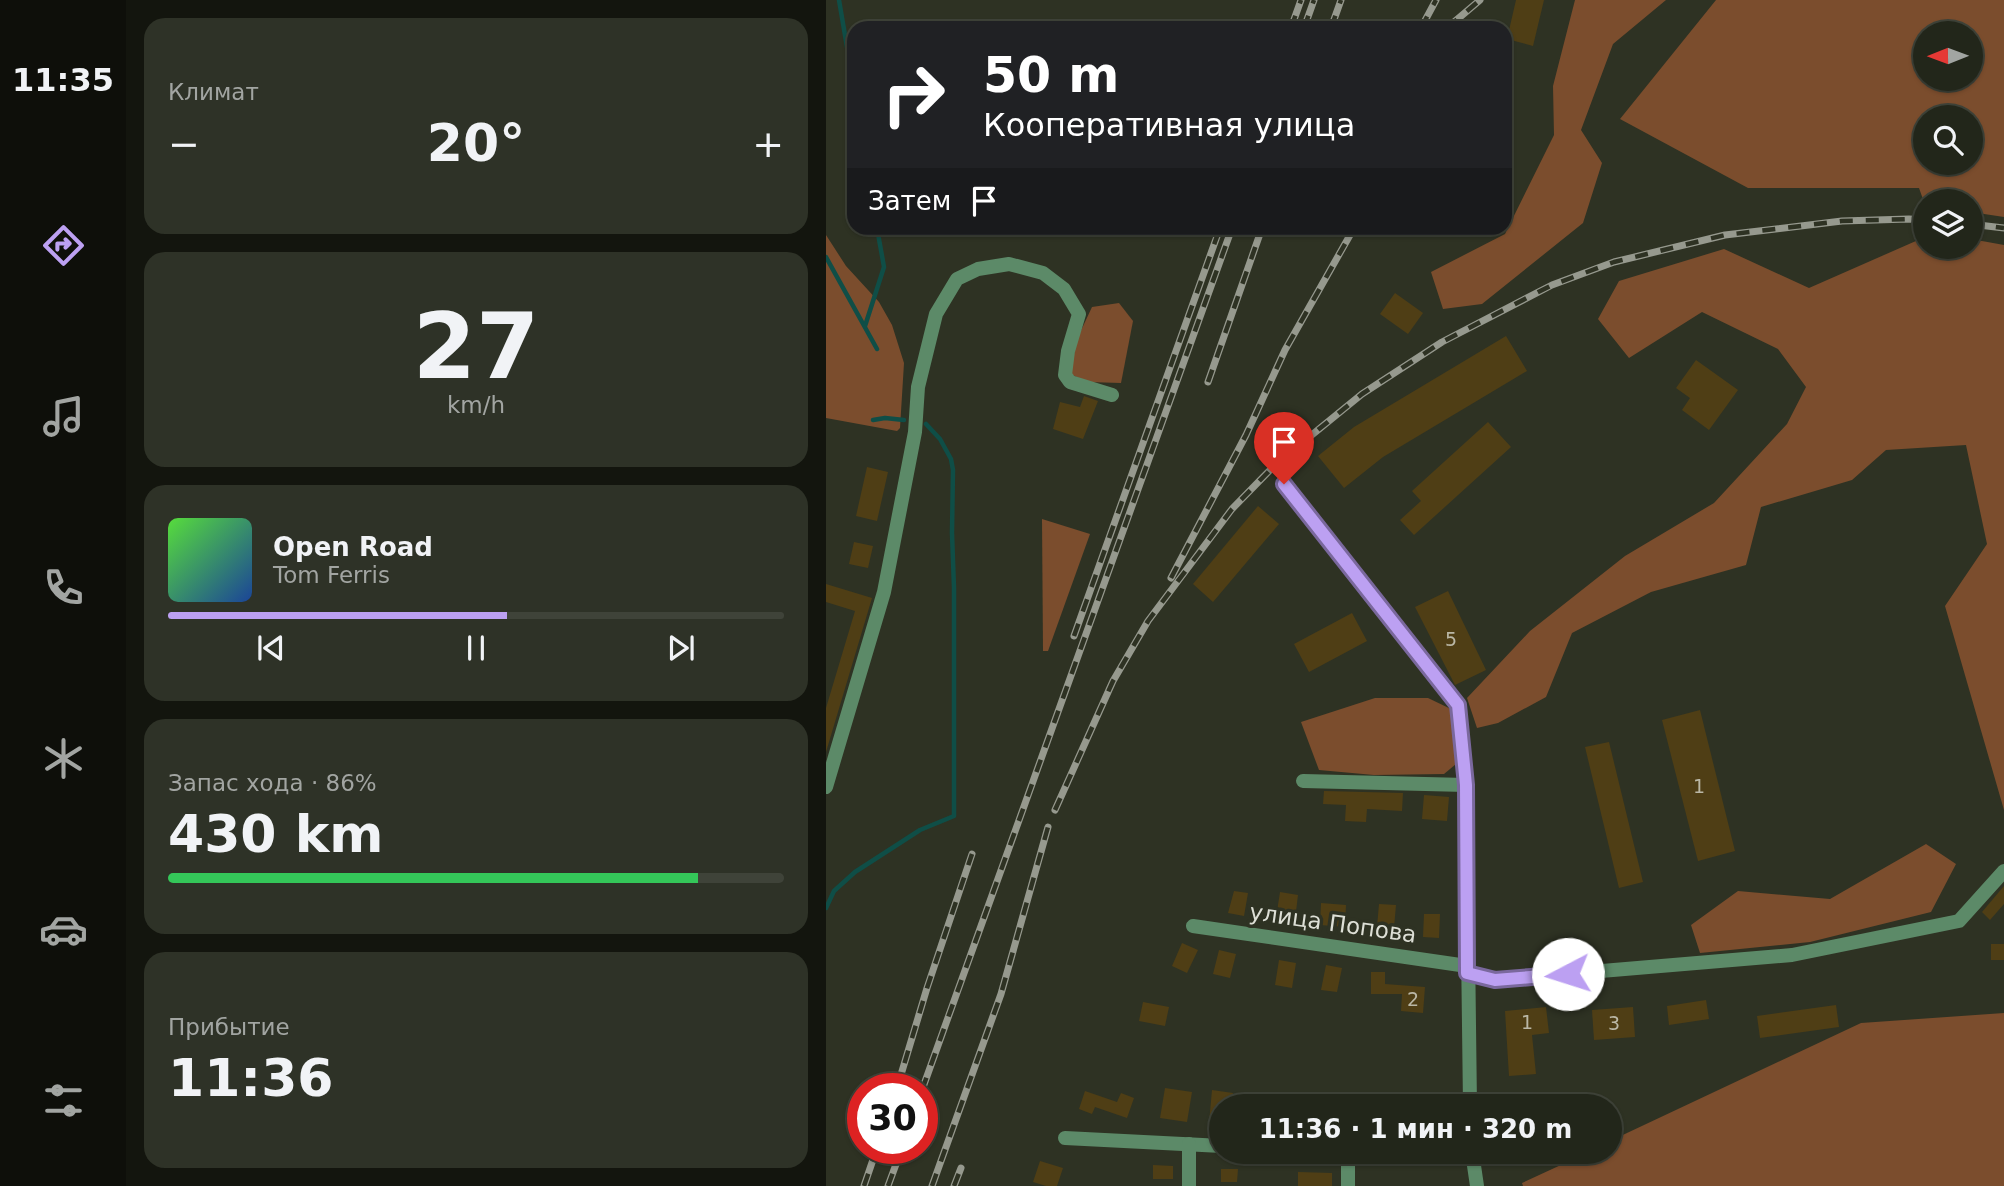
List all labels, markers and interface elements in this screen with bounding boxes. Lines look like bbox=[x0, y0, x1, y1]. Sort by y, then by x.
north arrow bbox=[1913, 21, 1983, 91]
map controls bbox=[1913, 21, 1983, 259]
text: 50 m bbox=[983, 47, 1119, 104]
icon: right bbox=[868, 49, 959, 140]
text: 11:35 bbox=[12, 61, 114, 99]
text: Климат bbox=[168, 79, 259, 105]
button: search bbox=[1913, 105, 1983, 175]
text: Кооперативная улица bbox=[983, 106, 1355, 144]
text: 20° bbox=[427, 113, 525, 173]
text: − bbox=[168, 122, 200, 166]
text: + bbox=[752, 122, 784, 166]
icon: arrive bbox=[965, 182, 1003, 220]
text: Затем bbox=[868, 186, 951, 216]
button: layers bbox=[1913, 189, 1983, 259]
icon: directions bbox=[39, 221, 88, 270]
text: 27 bbox=[413, 294, 539, 399]
icon: music bbox=[39, 392, 88, 441]
text: km/h bbox=[447, 392, 505, 418]
pin bbox=[1254, 412, 1314, 484]
icon: arrive bbox=[1265, 423, 1303, 461]
text: Open Road bbox=[273, 532, 433, 562]
text: Tom Ferris bbox=[273, 562, 390, 588]
icon: phone bbox=[39, 563, 88, 612]
house number: 5 bbox=[1445, 628, 1457, 650]
icon: previous bbox=[252, 629, 290, 667]
icon: pause bbox=[457, 629, 495, 667]
icon: next bbox=[662, 629, 700, 667]
icon: climate bbox=[39, 734, 88, 783]
text: Запас хода · 86% bbox=[168, 770, 377, 796]
house number: 1 bbox=[1693, 775, 1705, 797]
text: 430 km bbox=[168, 804, 383, 864]
street label: улица Попова bbox=[1248, 898, 1418, 948]
icon: car bbox=[39, 905, 88, 954]
position arrow bbox=[1531, 937, 1605, 1011]
house number: 2 bbox=[1407, 988, 1419, 1010]
house number: 1 bbox=[1521, 1011, 1533, 1033]
house number: 3 bbox=[1608, 1012, 1620, 1034]
text: Прибытие bbox=[168, 1014, 290, 1040]
text: 11:36 bbox=[168, 1048, 334, 1108]
speed limit sign: 30 bbox=[847, 1073, 938, 1164]
icon: filters bbox=[39, 1076, 88, 1125]
text: 11:36 · 1 мин · 320 m bbox=[1259, 1114, 1572, 1144]

